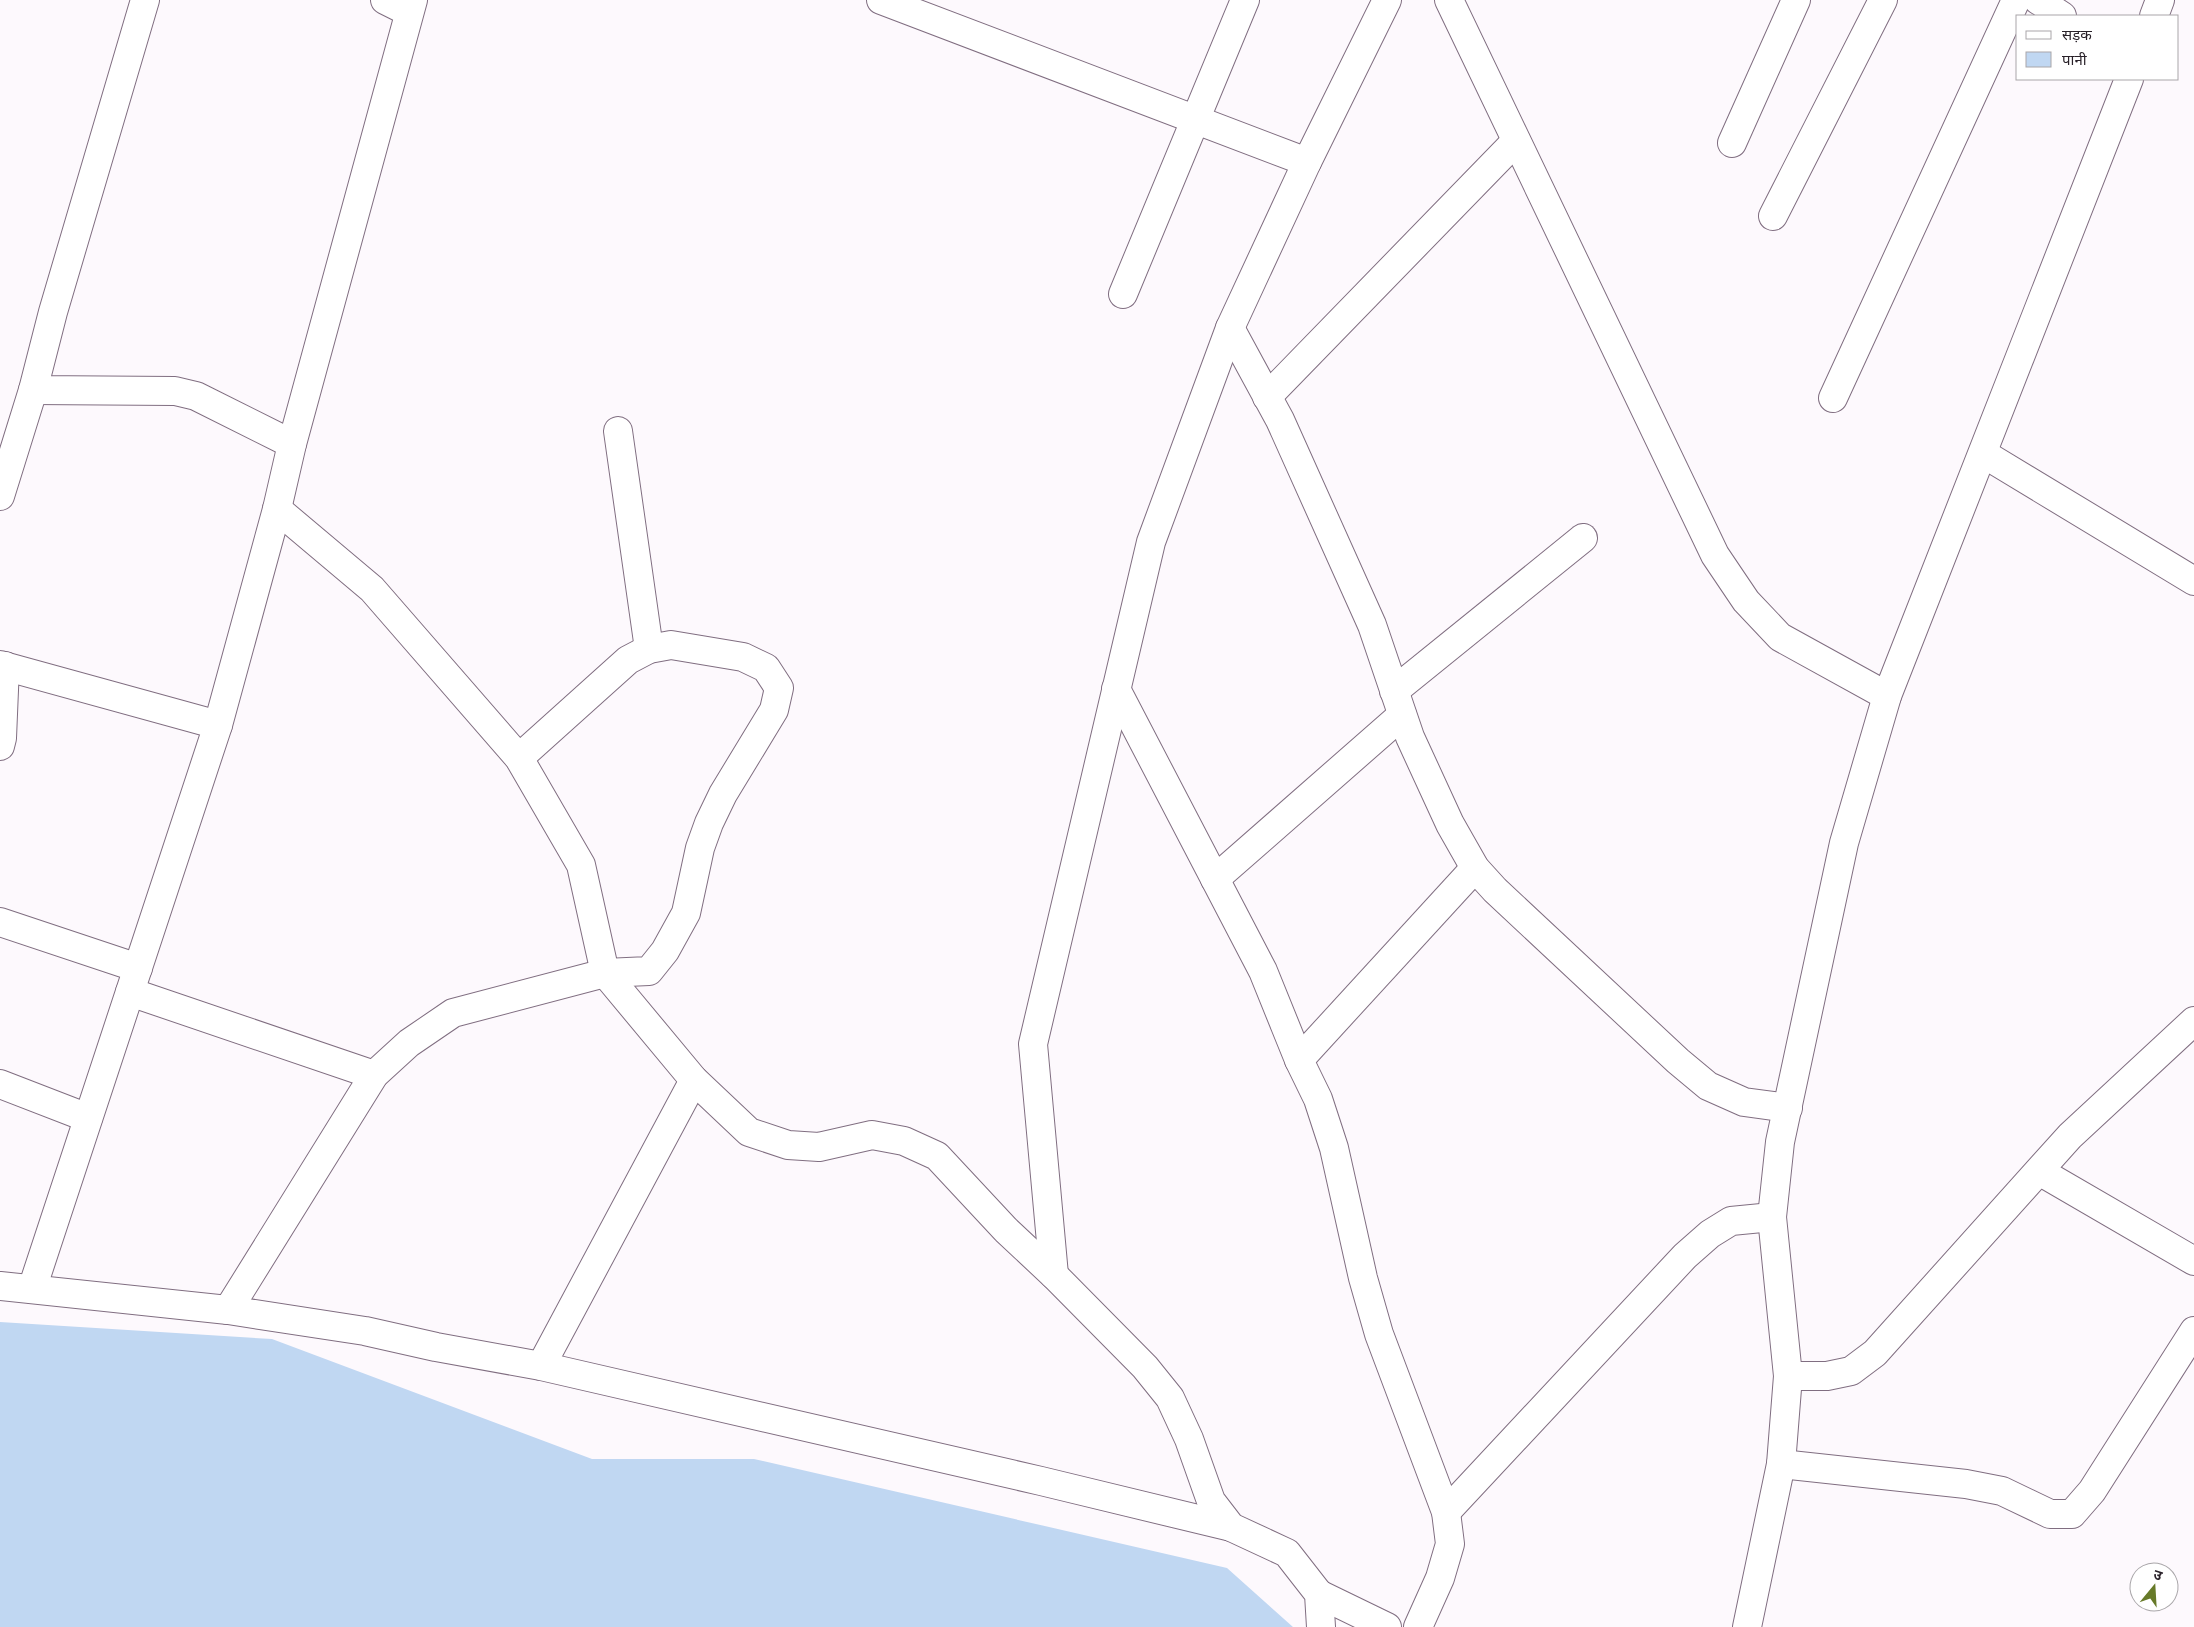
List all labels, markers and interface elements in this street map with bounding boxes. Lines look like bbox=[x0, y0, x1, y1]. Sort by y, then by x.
legend bbox=[2016, 15, 2179, 80]
text: सड़क bbox=[2062, 25, 2092, 46]
text: पानी bbox=[2062, 50, 2088, 71]
north arrow bbox=[2129, 1562, 2179, 1612]
text: उ bbox=[2151, 1565, 2165, 1587]

